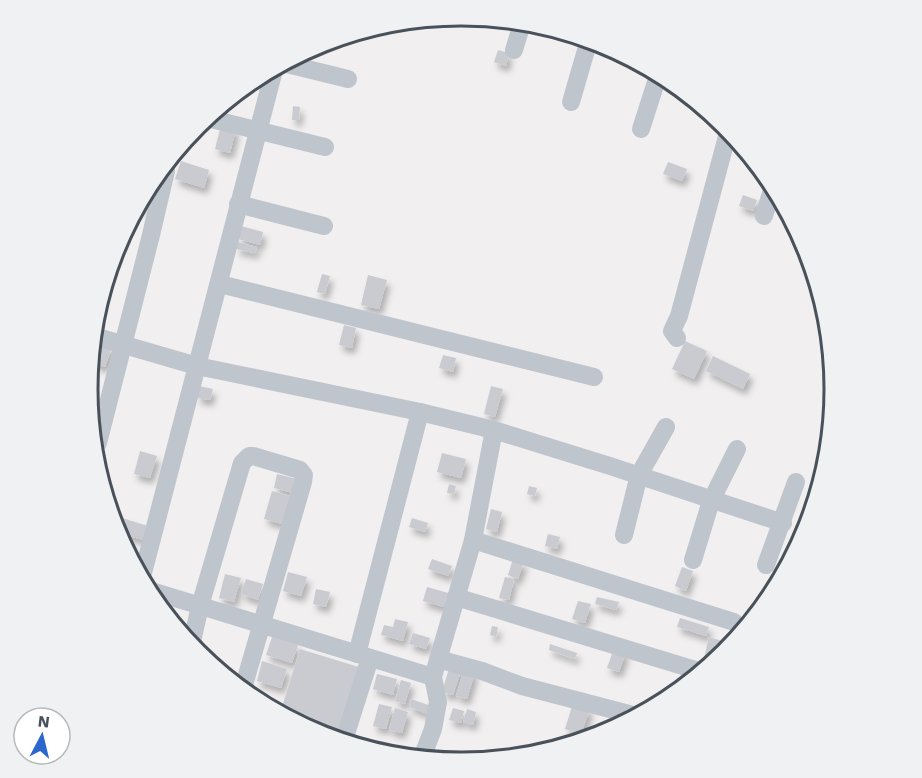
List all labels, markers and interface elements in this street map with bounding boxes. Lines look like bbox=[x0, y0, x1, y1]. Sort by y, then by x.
north arrow bbox=[12, 706, 72, 766]
text: N bbox=[37, 711, 51, 732]

